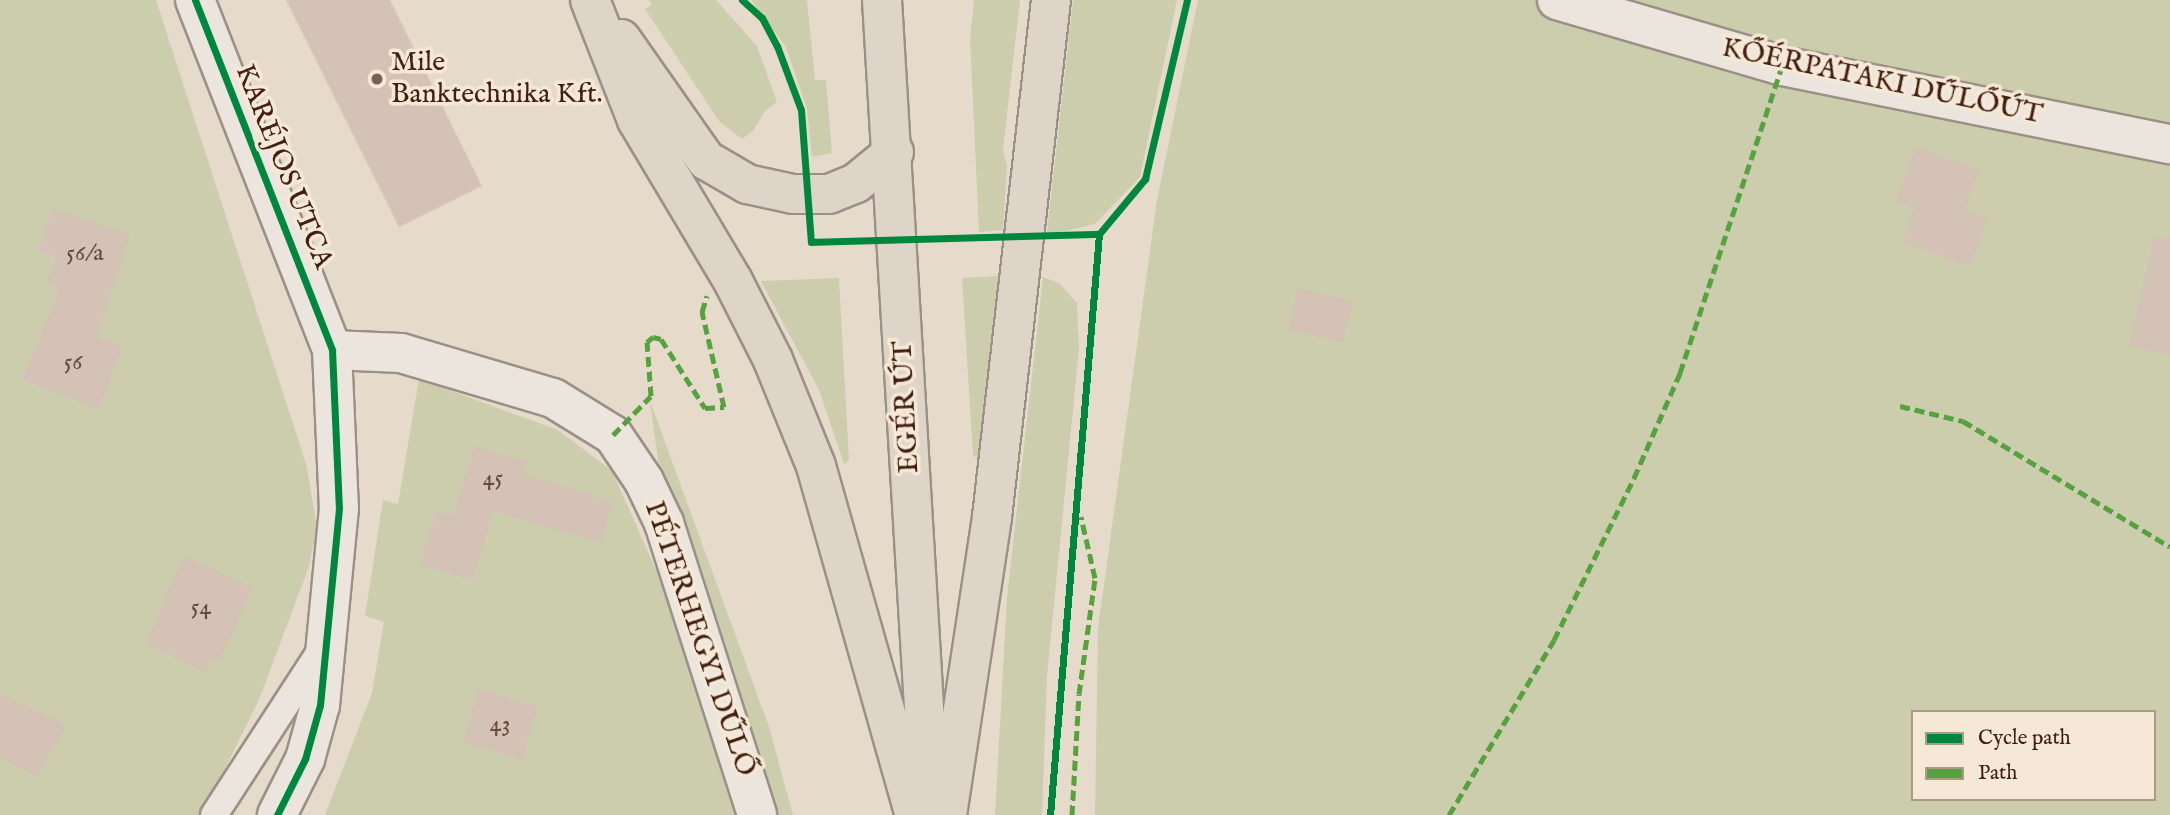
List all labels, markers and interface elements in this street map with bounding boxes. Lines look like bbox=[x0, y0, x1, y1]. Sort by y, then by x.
street label: KŐÉRPATAKI DŰLŐÚT bbox=[1719, 32, 2045, 132]
place label: Mile Banktechnika Kft. bbox=[391, 46, 603, 112]
street label: KARÉJOS UTCA bbox=[227, 60, 339, 274]
marker: Mile Banktechnika Kft. bbox=[369, 71, 385, 87]
house number: 56/a bbox=[66, 240, 104, 268]
street label: EGÉR ÚT bbox=[887, 340, 927, 474]
house number: 56 bbox=[64, 349, 82, 377]
house number: 45 bbox=[483, 465, 503, 493]
street label: PÉTERHEGYI DŰLŐ bbox=[636, 497, 762, 781]
house number: 54 bbox=[191, 594, 211, 622]
legend bbox=[1911, 710, 2156, 801]
house number: 43 bbox=[490, 711, 510, 739]
text: Cycle path bbox=[1978, 725, 2071, 752]
text: Path bbox=[1978, 760, 2017, 787]

